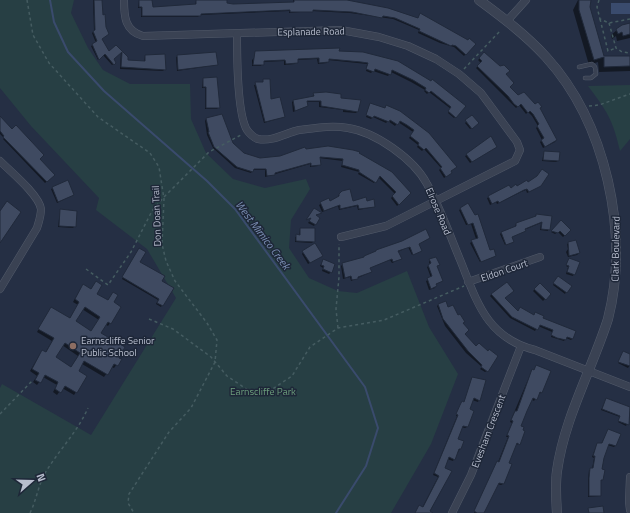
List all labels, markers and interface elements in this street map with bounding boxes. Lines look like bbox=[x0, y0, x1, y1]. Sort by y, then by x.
street label: Esplanade Road bbox=[277, 23, 345, 40]
street label: Don Doan Trail bbox=[148, 185, 165, 247]
street label: Elrose Road bbox=[422, 185, 455, 237]
water label: West Mimico Creek bbox=[232, 197, 295, 274]
street label: Clark Boulevard bbox=[607, 216, 624, 282]
street label: Eldon Court bbox=[479, 255, 530, 286]
place label: Earnscliffe Senior Public School bbox=[81, 333, 155, 360]
marker: Earnscliffe Senior Public School bbox=[68, 341, 78, 351]
park label: Earnscliffe Park bbox=[230, 384, 296, 399]
street label: Evesham Crescent bbox=[468, 392, 510, 470]
north arrow bbox=[12, 461, 52, 501]
text: N bbox=[33, 471, 50, 484]

